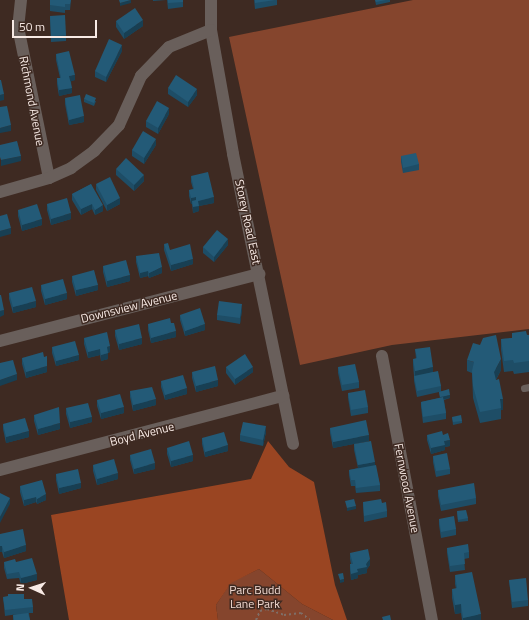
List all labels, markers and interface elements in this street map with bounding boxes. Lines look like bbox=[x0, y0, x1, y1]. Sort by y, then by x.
scale bar bbox=[14, 12, 99, 38]
text: 50 m bbox=[19, 17, 45, 36]
street label: Richmond Avenue bbox=[16, 55, 48, 147]
street label: Storey Road East bbox=[232, 178, 264, 266]
street label: Downsview Avenue bbox=[79, 288, 179, 326]
street label: Boyd Avenue bbox=[108, 419, 176, 449]
street label: Fernwood Avenue bbox=[391, 442, 423, 534]
north arrow bbox=[12, 568, 52, 608]
text: N bbox=[12, 583, 28, 592]
park label: Parc Budd Lane Park bbox=[229, 583, 281, 611]

